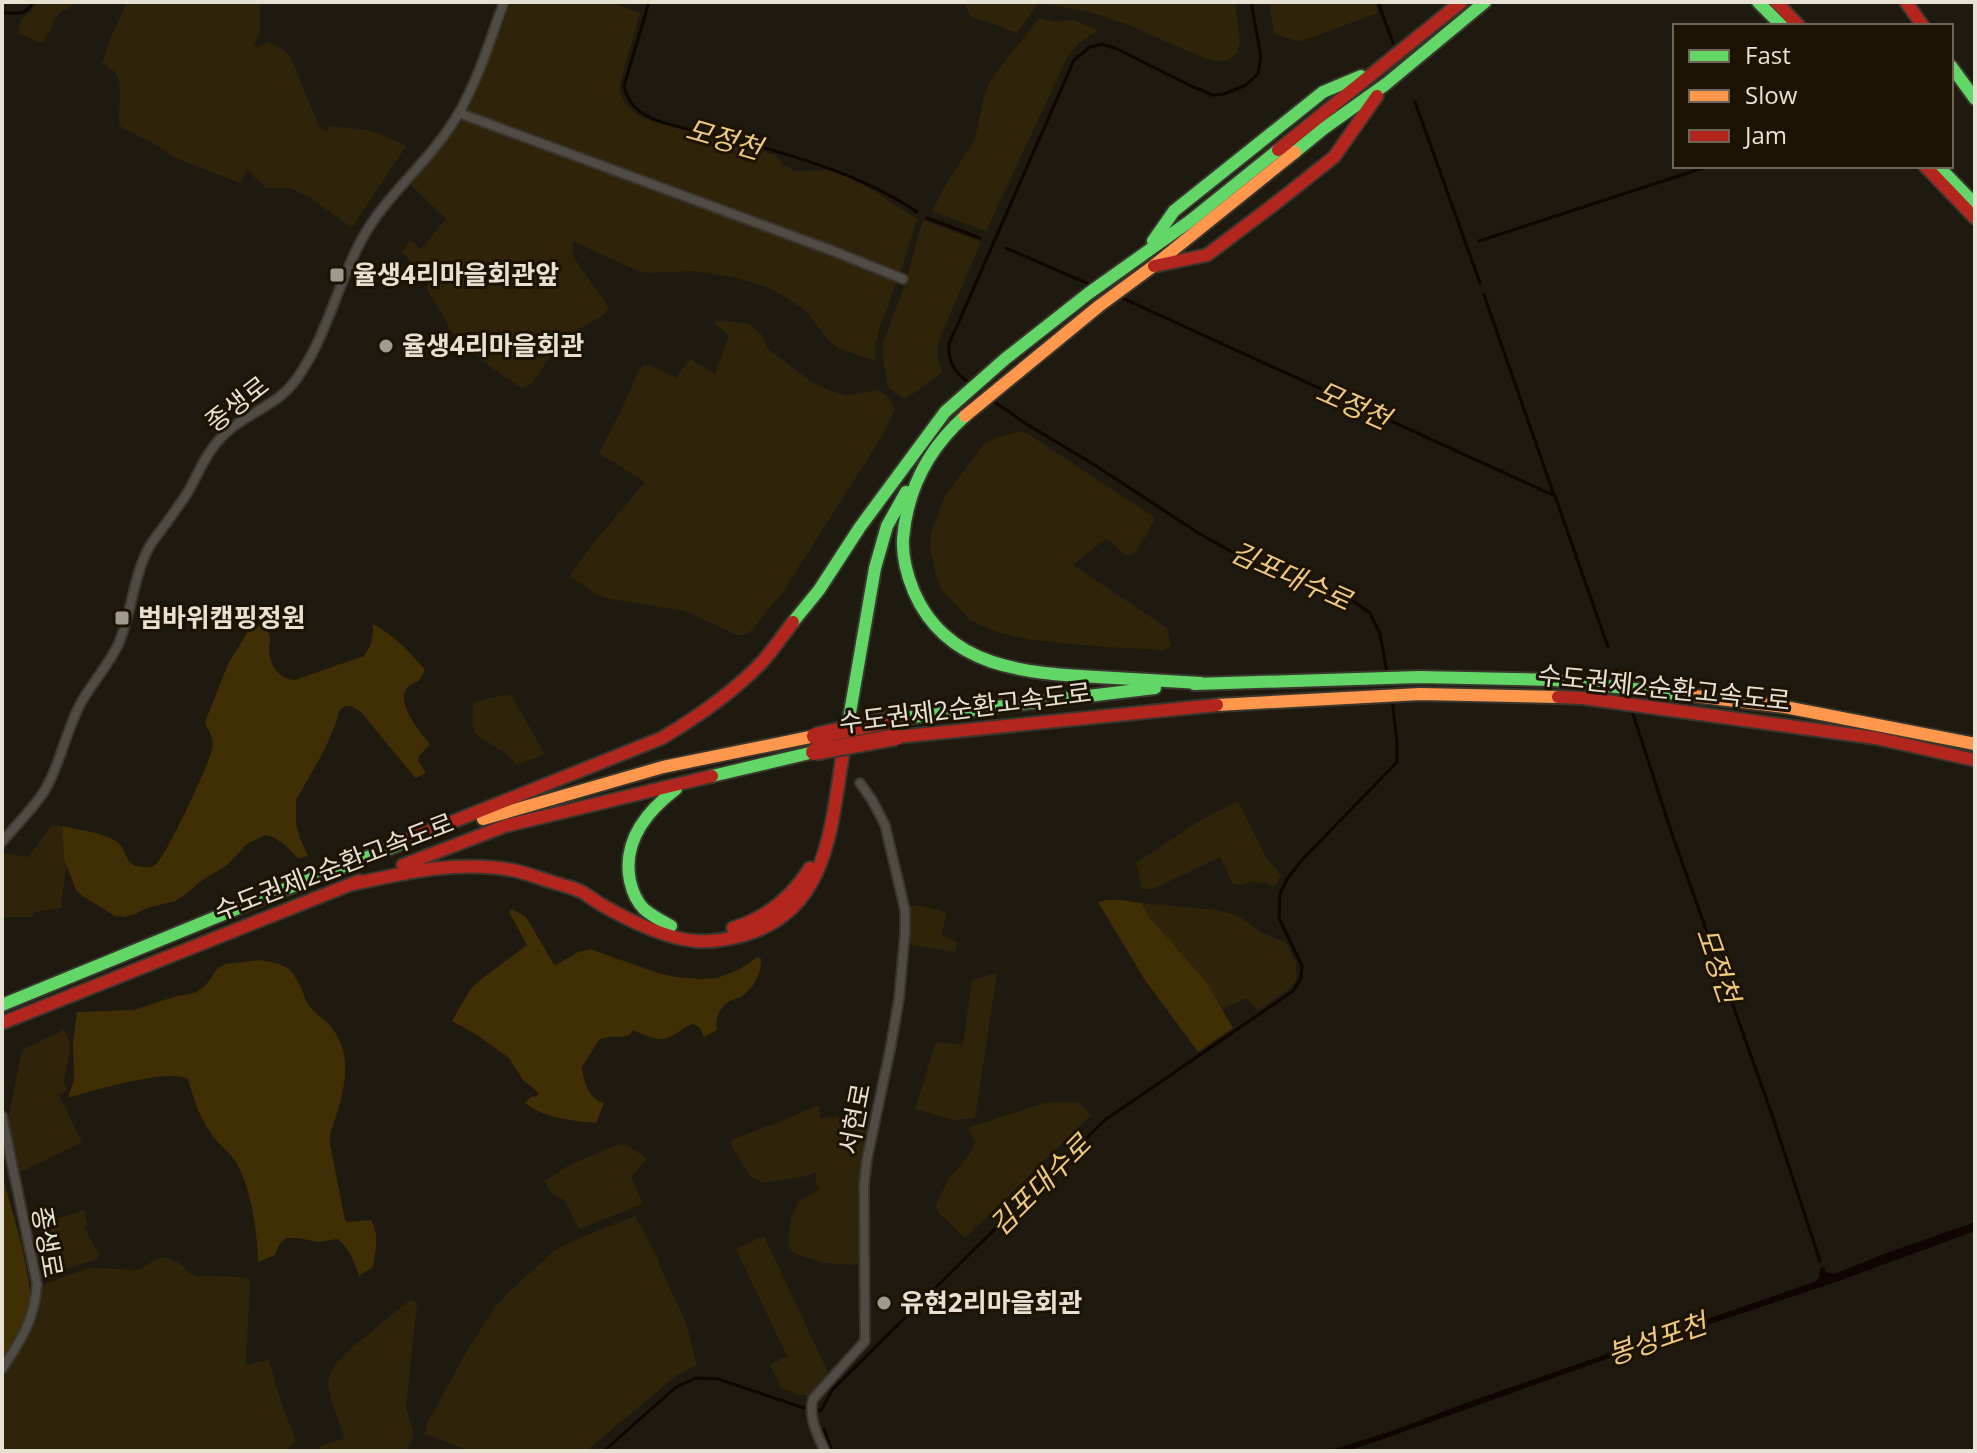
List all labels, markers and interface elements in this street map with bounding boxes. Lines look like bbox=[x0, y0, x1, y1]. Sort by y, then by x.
legend bbox=[1673, 24, 1953, 168]
text: Fast bbox=[1745, 38, 1791, 71]
text: Slow bbox=[1745, 78, 1798, 111]
water label: 모정천 bbox=[682, 109, 770, 168]
text: Jam bbox=[1743, 118, 1787, 151]
place label: 율생4리마을회관앞 bbox=[353, 256, 559, 292]
marker: 율생4리마을회관앞 bbox=[328, 266, 346, 284]
place label: 율생4리마을회관 bbox=[402, 327, 584, 363]
marker: 율생4리마을회관 bbox=[377, 337, 395, 355]
street label: 종생로 bbox=[197, 367, 276, 439]
water label: 모정천 bbox=[1310, 371, 1399, 438]
water label: 김포대수로 bbox=[1225, 532, 1359, 619]
place label: 범바위캠핑정원 bbox=[138, 599, 305, 635]
marker: 범바위캠핑정원 bbox=[113, 609, 131, 627]
street label: 수도권제2순환고속도로 bbox=[1536, 656, 1792, 718]
street label: 수도권제2순환고속도로 bbox=[837, 674, 1093, 740]
street label: 수도권제2순환고속도로 bbox=[209, 804, 459, 928]
water label: 모정천 bbox=[1688, 922, 1751, 1010]
street label: 서현로 bbox=[830, 1080, 879, 1157]
water label: 김포대수로 bbox=[980, 1124, 1099, 1243]
street label: 종생로 bbox=[24, 1203, 72, 1280]
place label: 유현2리마을회관 bbox=[900, 1284, 1082, 1320]
marker: 유현2리마을회관 bbox=[875, 1294, 893, 1312]
water label: 봉성포천 bbox=[1602, 1302, 1715, 1373]

